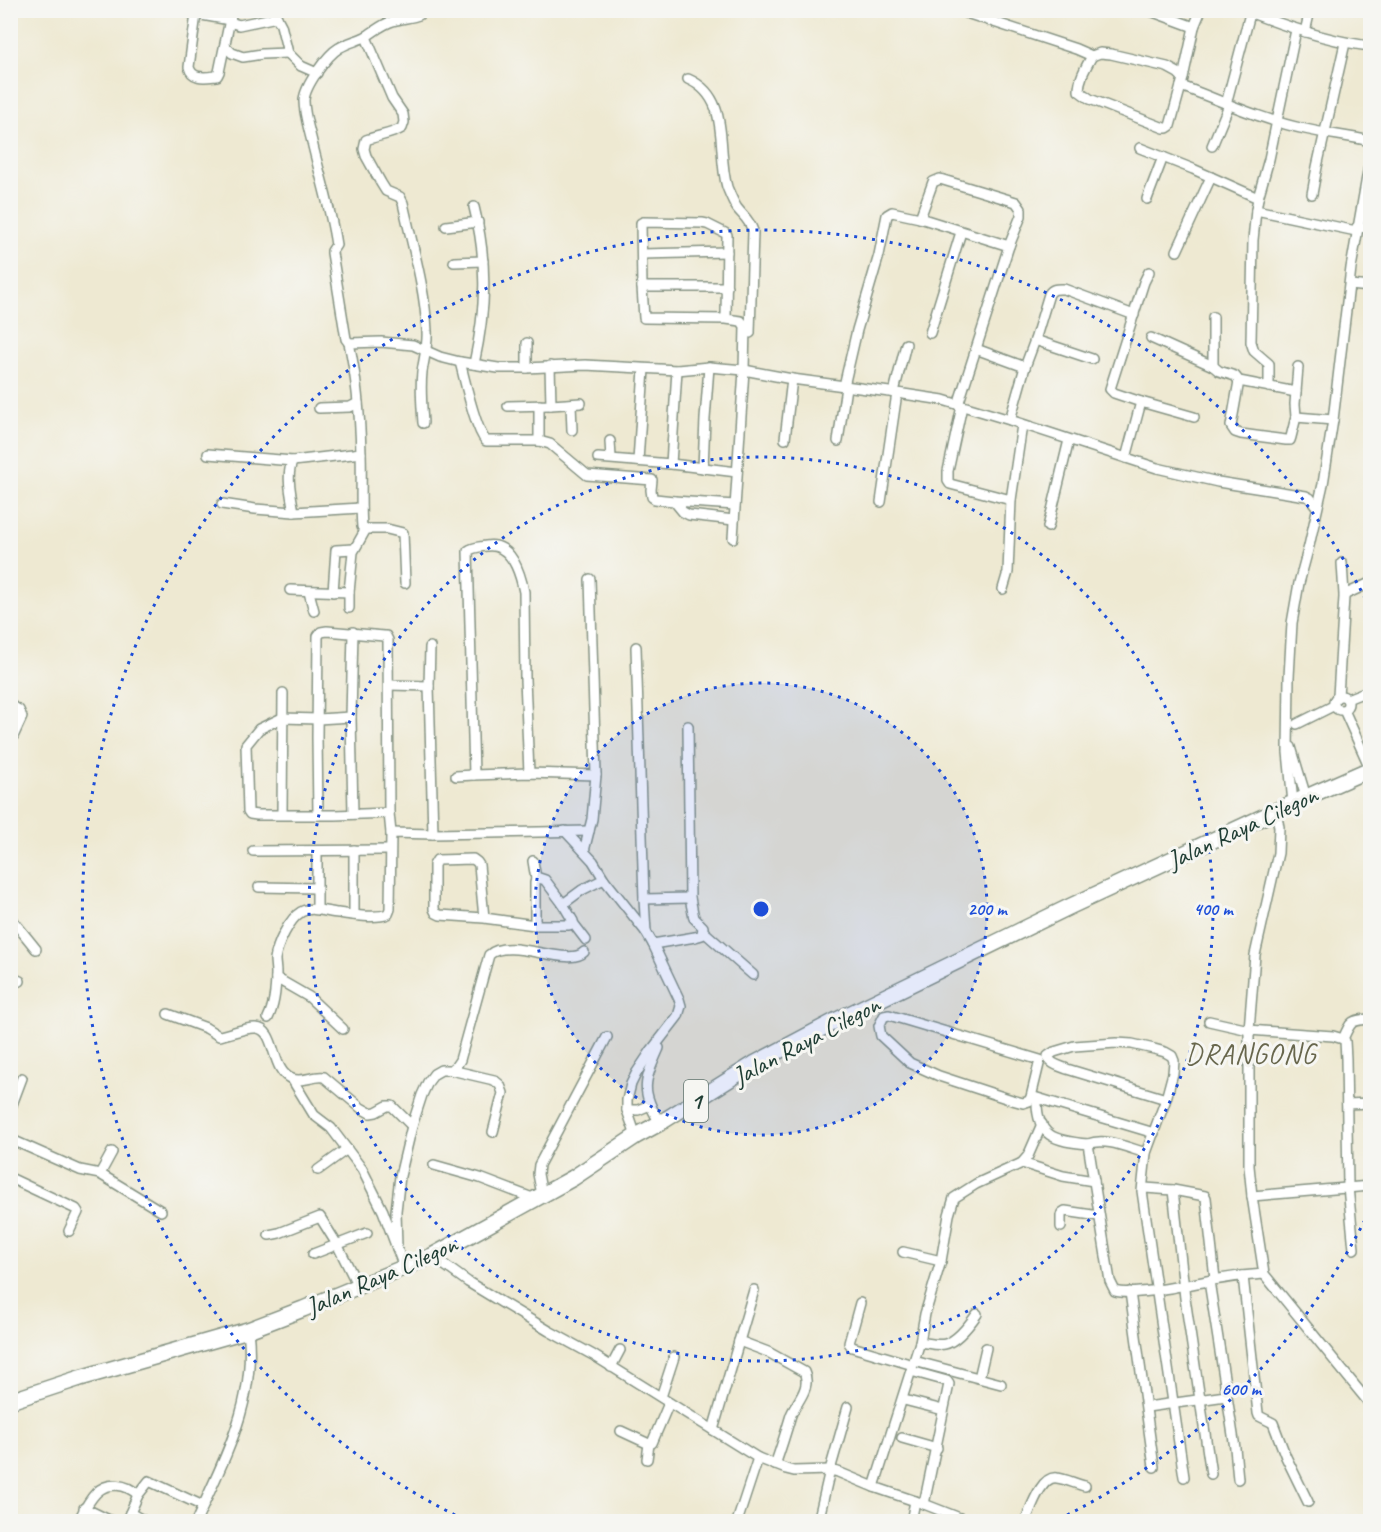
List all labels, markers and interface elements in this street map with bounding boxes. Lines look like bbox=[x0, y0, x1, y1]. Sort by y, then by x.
street label: Jalan Raya Cilegon bbox=[1160, 778, 1324, 878]
text: 200 m bbox=[968, 898, 1008, 920]
text: 400 m bbox=[1194, 898, 1234, 920]
centre of rings bbox=[751, 899, 771, 919]
street label: Jalan Raya Cilegon bbox=[725, 987, 887, 1094]
district label: DRANGONG bbox=[1185, 1036, 1319, 1071]
road number: 1 bbox=[684, 1080, 708, 1122]
street label: Jalan Raya Cilegon bbox=[299, 1227, 463, 1324]
text: 600 m bbox=[1221, 1378, 1262, 1400]

